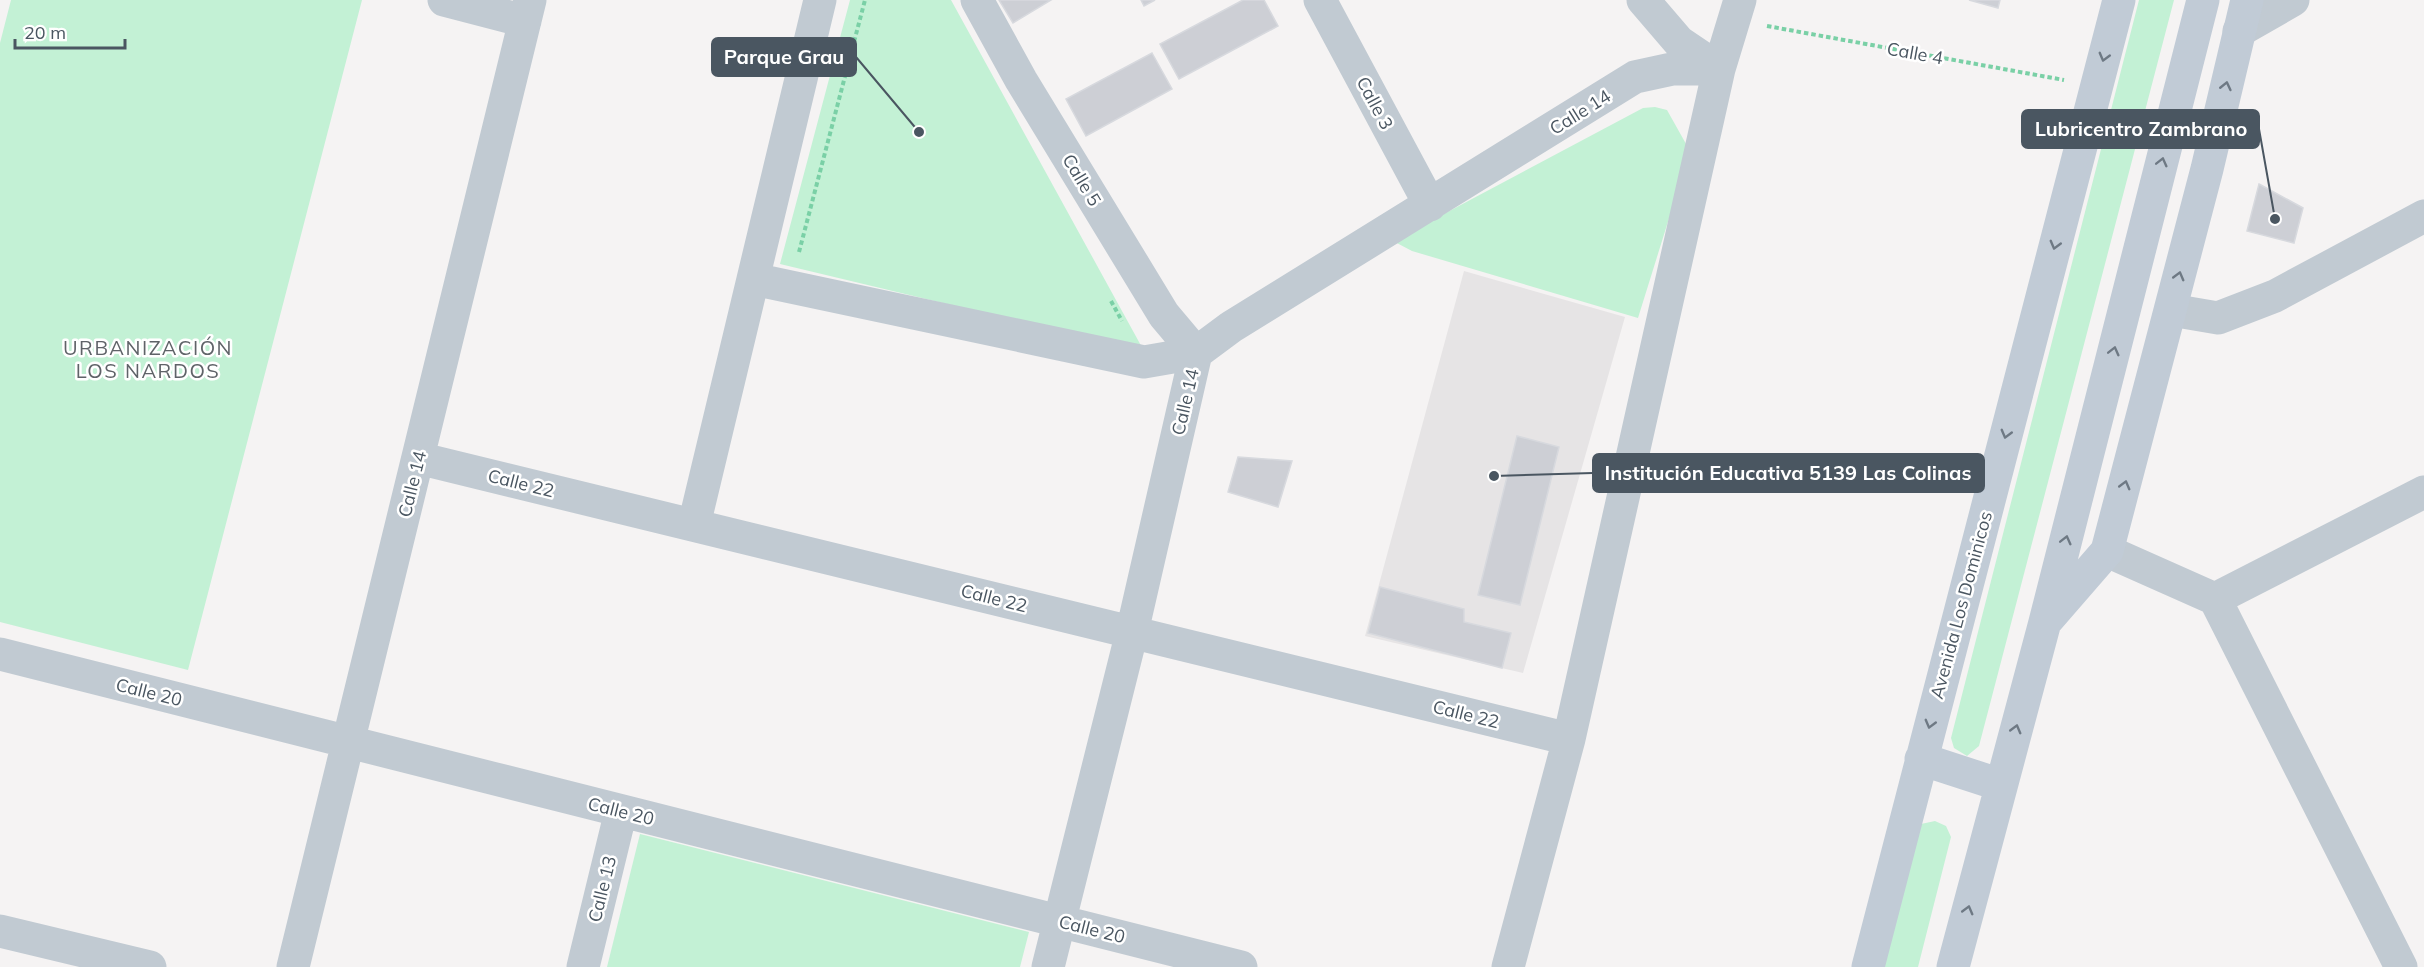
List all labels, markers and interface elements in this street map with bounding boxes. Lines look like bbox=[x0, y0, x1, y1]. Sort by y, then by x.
scale bar bbox=[15, 12, 124, 50]
text: 20 m bbox=[24, 21, 66, 44]
street label: Calle 4 bbox=[1885, 37, 1945, 69]
callout: Parque Grau bbox=[712, 38, 856, 76]
text: Parque Grau bbox=[724, 44, 844, 69]
one-way arrow bbox=[2099, 51, 2112, 61]
street label: Calle 3 bbox=[1352, 73, 1398, 133]
one-way arrow bbox=[2219, 82, 2232, 92]
street label: Calle 14 bbox=[1545, 84, 1615, 140]
callout: Lubricentro Zambrano bbox=[2022, 110, 2259, 148]
text: Lubricentro Zambrano bbox=[2035, 116, 2248, 141]
street label: Calle 5 bbox=[1058, 150, 1107, 210]
one-way arrow bbox=[2154, 157, 2167, 167]
one-way arrow bbox=[2050, 239, 2062, 250]
one-way arrow bbox=[2172, 271, 2185, 281]
district label: URBANIZACIÓN LOS NARDOS bbox=[63, 335, 233, 383]
one-way arrow bbox=[2106, 346, 2119, 356]
street label: Calle 14 bbox=[1166, 366, 1204, 437]
one-way arrow bbox=[2001, 428, 2013, 439]
street label: Calle 14 bbox=[393, 448, 431, 520]
callout: Institución Educativa 5139 Las Colinas bbox=[1593, 454, 1984, 492]
text: Institución Educativa 5139 Las Colinas bbox=[1605, 460, 1971, 485]
street label: Calle 22 bbox=[485, 464, 557, 502]
one-way arrow bbox=[2117, 480, 2130, 490]
street label: Avenida Los Dominicos bbox=[1925, 509, 1997, 701]
one-way arrow bbox=[2058, 535, 2071, 545]
street label: Calle 22 bbox=[958, 579, 1030, 617]
street label: Calle 20 bbox=[113, 673, 185, 711]
street label: Calle 22 bbox=[1430, 695, 1502, 733]
one-way arrow bbox=[1925, 719, 1938, 729]
one-way arrow bbox=[2009, 724, 2021, 735]
street label: Calle 20 bbox=[585, 792, 657, 830]
street label: Calle 13 bbox=[583, 853, 621, 925]
one-way arrow bbox=[1960, 906, 1973, 916]
street label: Calle 20 bbox=[1056, 910, 1128, 948]

